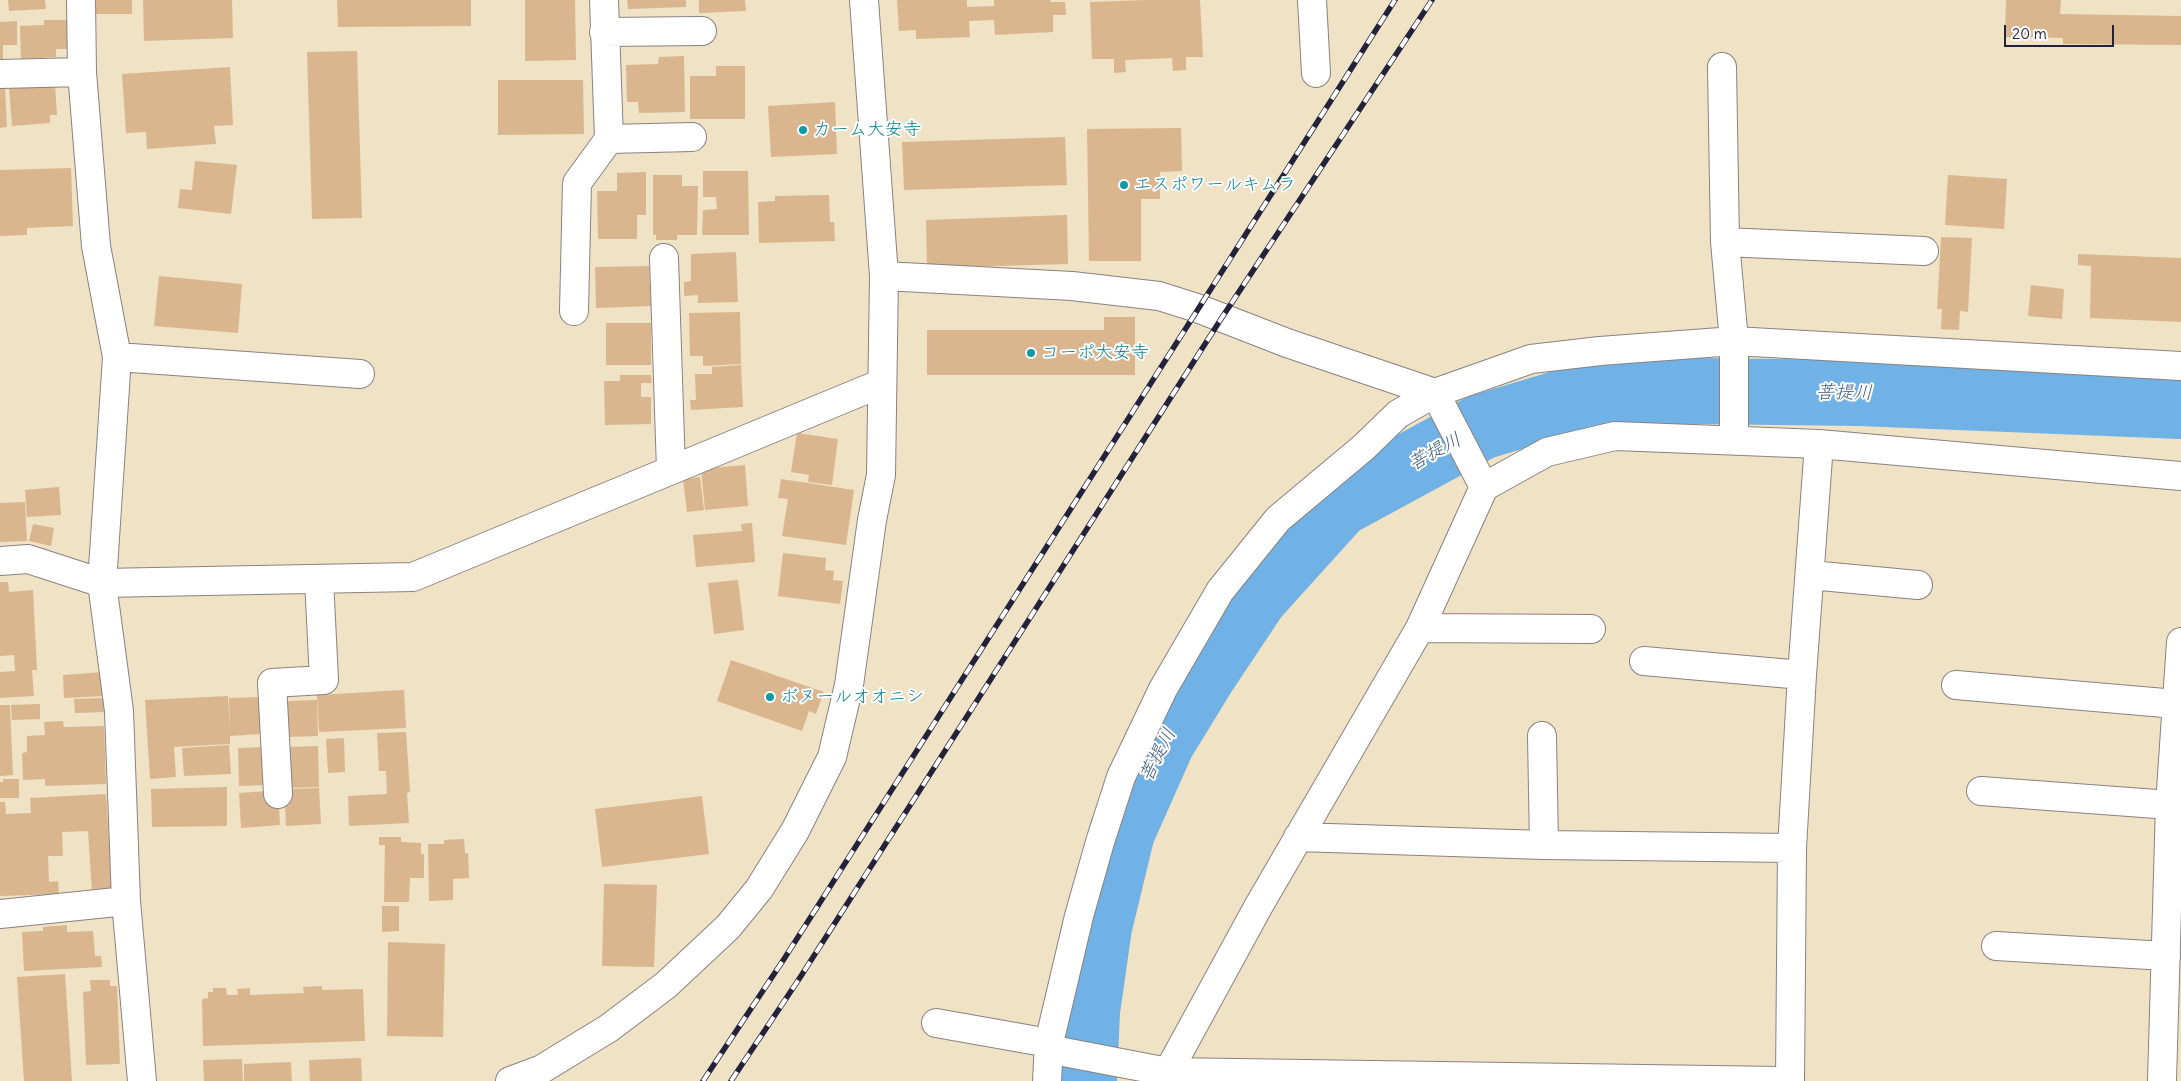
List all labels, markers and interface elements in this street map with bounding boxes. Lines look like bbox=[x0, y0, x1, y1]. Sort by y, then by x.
scale bar bbox=[2006, 15, 2116, 47]
text: 20 m bbox=[2012, 24, 2047, 43]
place label: カーム大安寺 bbox=[813, 119, 921, 141]
marker: カーム大安寺 bbox=[797, 124, 809, 136]
place label: エスポワールキムラ bbox=[1134, 174, 1296, 196]
marker: エスポワールキムラ bbox=[1118, 179, 1130, 191]
place label: コーポ大安寺 bbox=[1041, 342, 1149, 364]
marker: コーポ大安寺 bbox=[1025, 347, 1037, 359]
water label: 菩提川 bbox=[1815, 381, 1873, 405]
water label: 菩提川 bbox=[1405, 428, 1465, 476]
place label: ボヌールオオニシ bbox=[780, 686, 924, 708]
marker: ボヌールオオニシ bbox=[764, 691, 776, 703]
water label: 菩提川 bbox=[1135, 724, 1181, 786]

